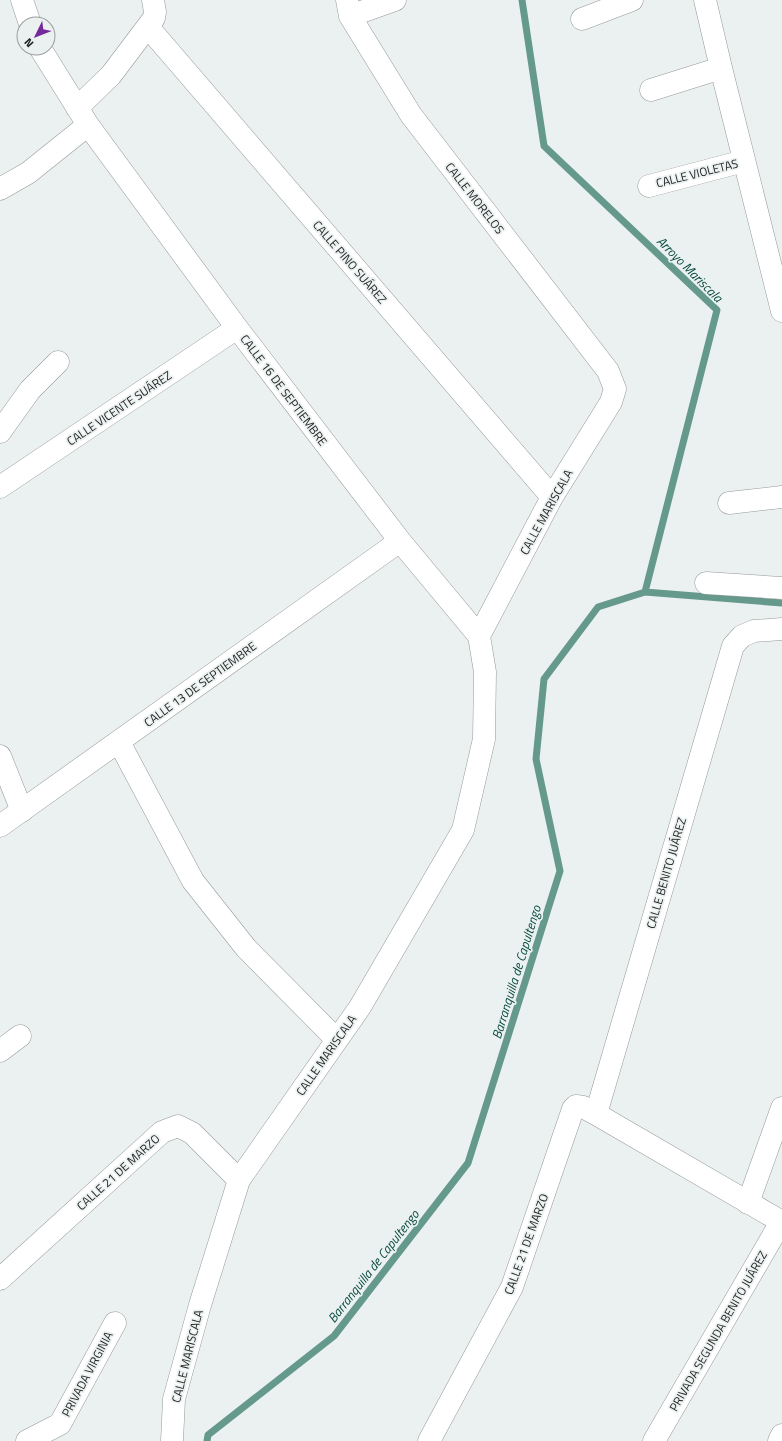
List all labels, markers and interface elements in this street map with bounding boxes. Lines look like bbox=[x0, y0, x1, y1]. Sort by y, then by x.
north arrow bbox=[16, 16, 56, 56]
text: N bbox=[20, 35, 37, 51]
street label: CALLE VIOLETAS bbox=[654, 154, 740, 192]
street label: CALLE MORELOS bbox=[441, 158, 509, 238]
street label: CALLE PINO SUÁREZ bbox=[308, 216, 392, 308]
water label: Arroyo Mariscala bbox=[652, 231, 729, 308]
street label: CALLE 16 DE SEPTIEMBRE bbox=[236, 330, 332, 450]
street label: CALLE VICENTE SUÁREZ bbox=[63, 366, 175, 450]
street label: CALLE MARISCALA bbox=[515, 466, 577, 558]
street label: CALLE 13 DE SEPTIEMBRE bbox=[140, 636, 261, 731]
street label: CALLE BENITO JUÁREZ bbox=[641, 815, 691, 931]
water label: Barranquilla de Capultengo bbox=[486, 902, 546, 1041]
street label: CALLE MARISCALA bbox=[291, 1011, 361, 1099]
street label: CALLE 21 DE MARZO bbox=[72, 1129, 164, 1215]
street label: CALLE 21 DE MARZO bbox=[499, 1191, 553, 1297]
water label: Barranquilla de Capultengo bbox=[322, 1205, 424, 1327]
street label: PRIVADA SEGUNDA BENITO JUÁREZ bbox=[664, 1247, 772, 1415]
street label: CALLE MARISCALA bbox=[166, 1308, 208, 1404]
street label: PRIVADA VIRGINIA bbox=[56, 1328, 118, 1420]

